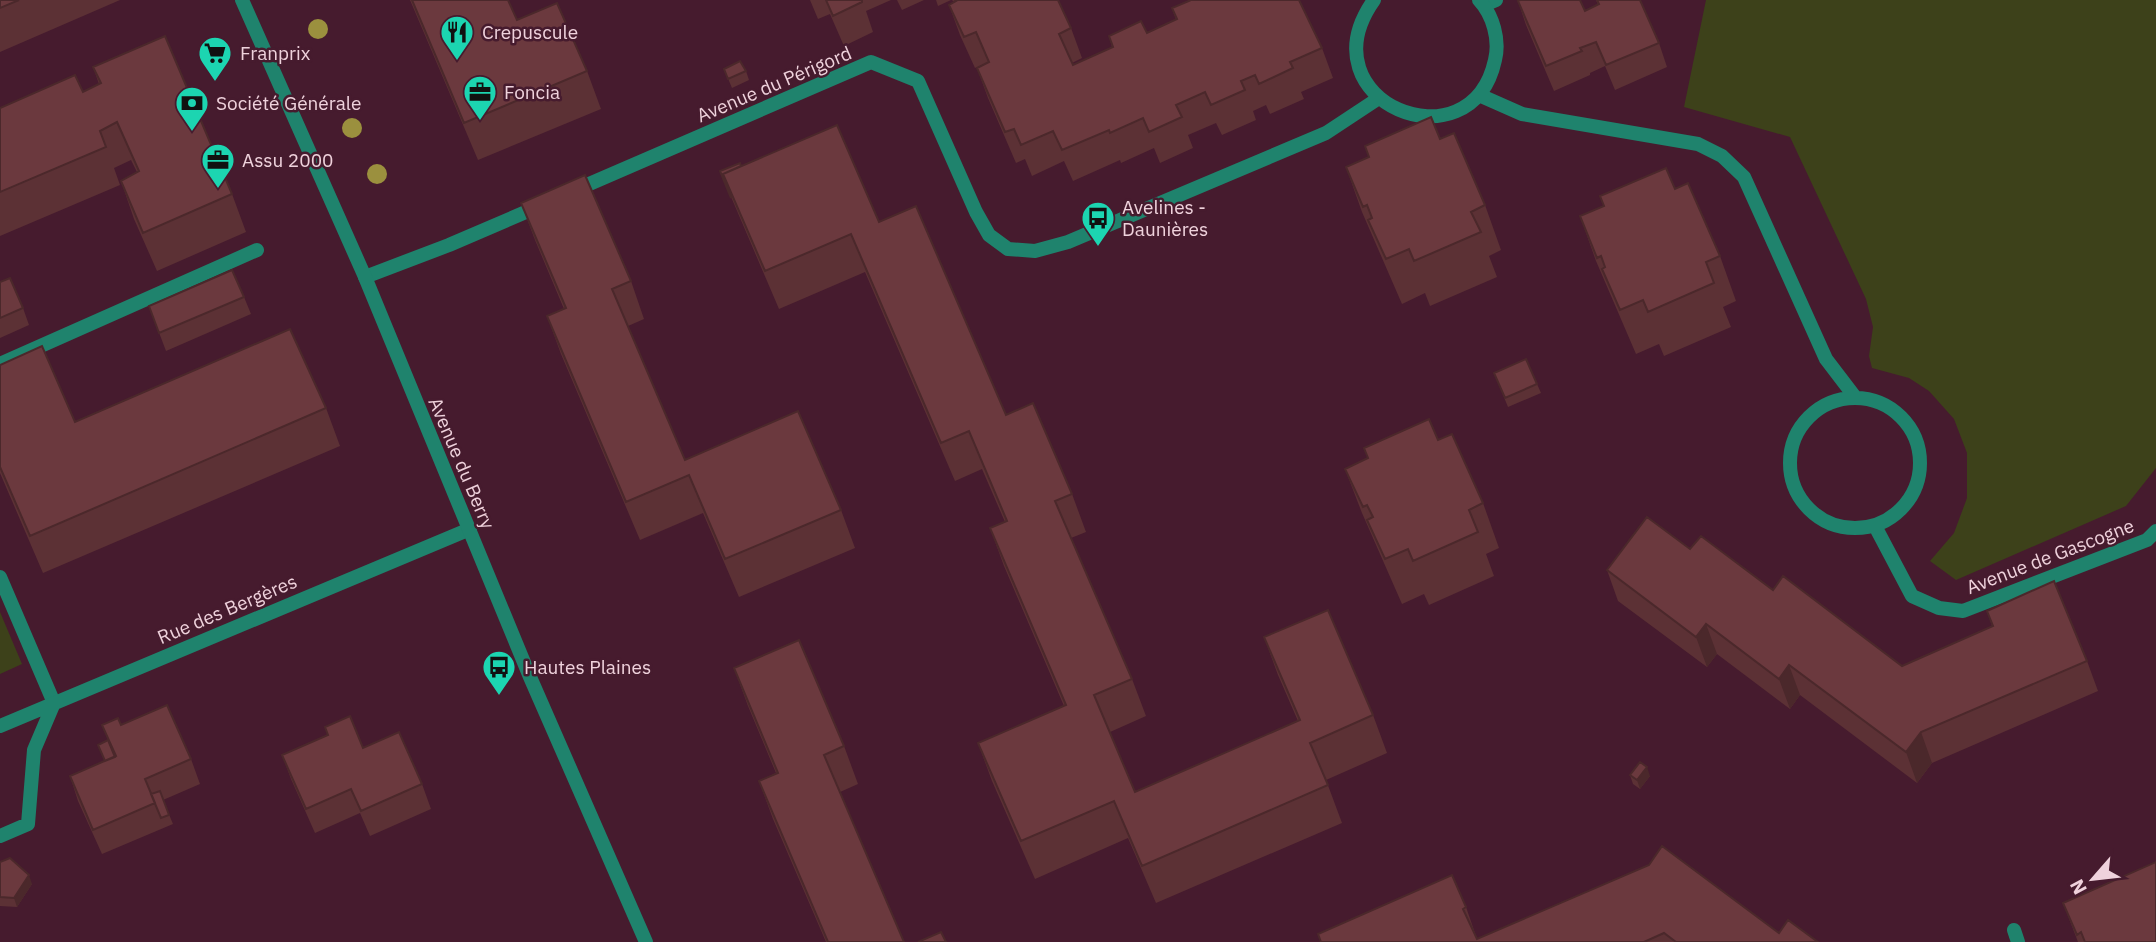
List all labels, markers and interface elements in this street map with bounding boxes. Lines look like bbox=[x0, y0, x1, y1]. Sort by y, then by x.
restaurant icon: Crepuscule bbox=[438, 13, 476, 62]
place label: Crepuscule bbox=[482, 20, 578, 44]
supermarket icon: Franprix bbox=[196, 34, 234, 83]
place label: Franprix bbox=[240, 41, 311, 65]
street label: Avenue du Périgord bbox=[693, 41, 855, 127]
office icon: Foncia bbox=[461, 73, 499, 122]
place label: Foncia bbox=[504, 80, 560, 104]
bank icon: Société Générale bbox=[173, 84, 211, 133]
place label: Société Générale bbox=[216, 91, 361, 115]
office icon: Assu 2000 bbox=[199, 141, 237, 190]
place label: Assu 2000 bbox=[242, 148, 333, 172]
place label: Avelines - Daunières bbox=[1122, 195, 1208, 241]
bus stop icon: Avelines - Daunières bbox=[1079, 199, 1117, 248]
street label: Avenue du Berry bbox=[423, 394, 501, 533]
street label: Avenue de Gascogne bbox=[1963, 513, 2137, 599]
street label: Rue des Bergères bbox=[154, 569, 300, 649]
bus stop icon: Hautes Plaines bbox=[480, 648, 518, 697]
place label: Hautes Plaines bbox=[524, 655, 651, 679]
north arrow bbox=[2058, 844, 2128, 914]
text: N bbox=[2064, 875, 2092, 899]

